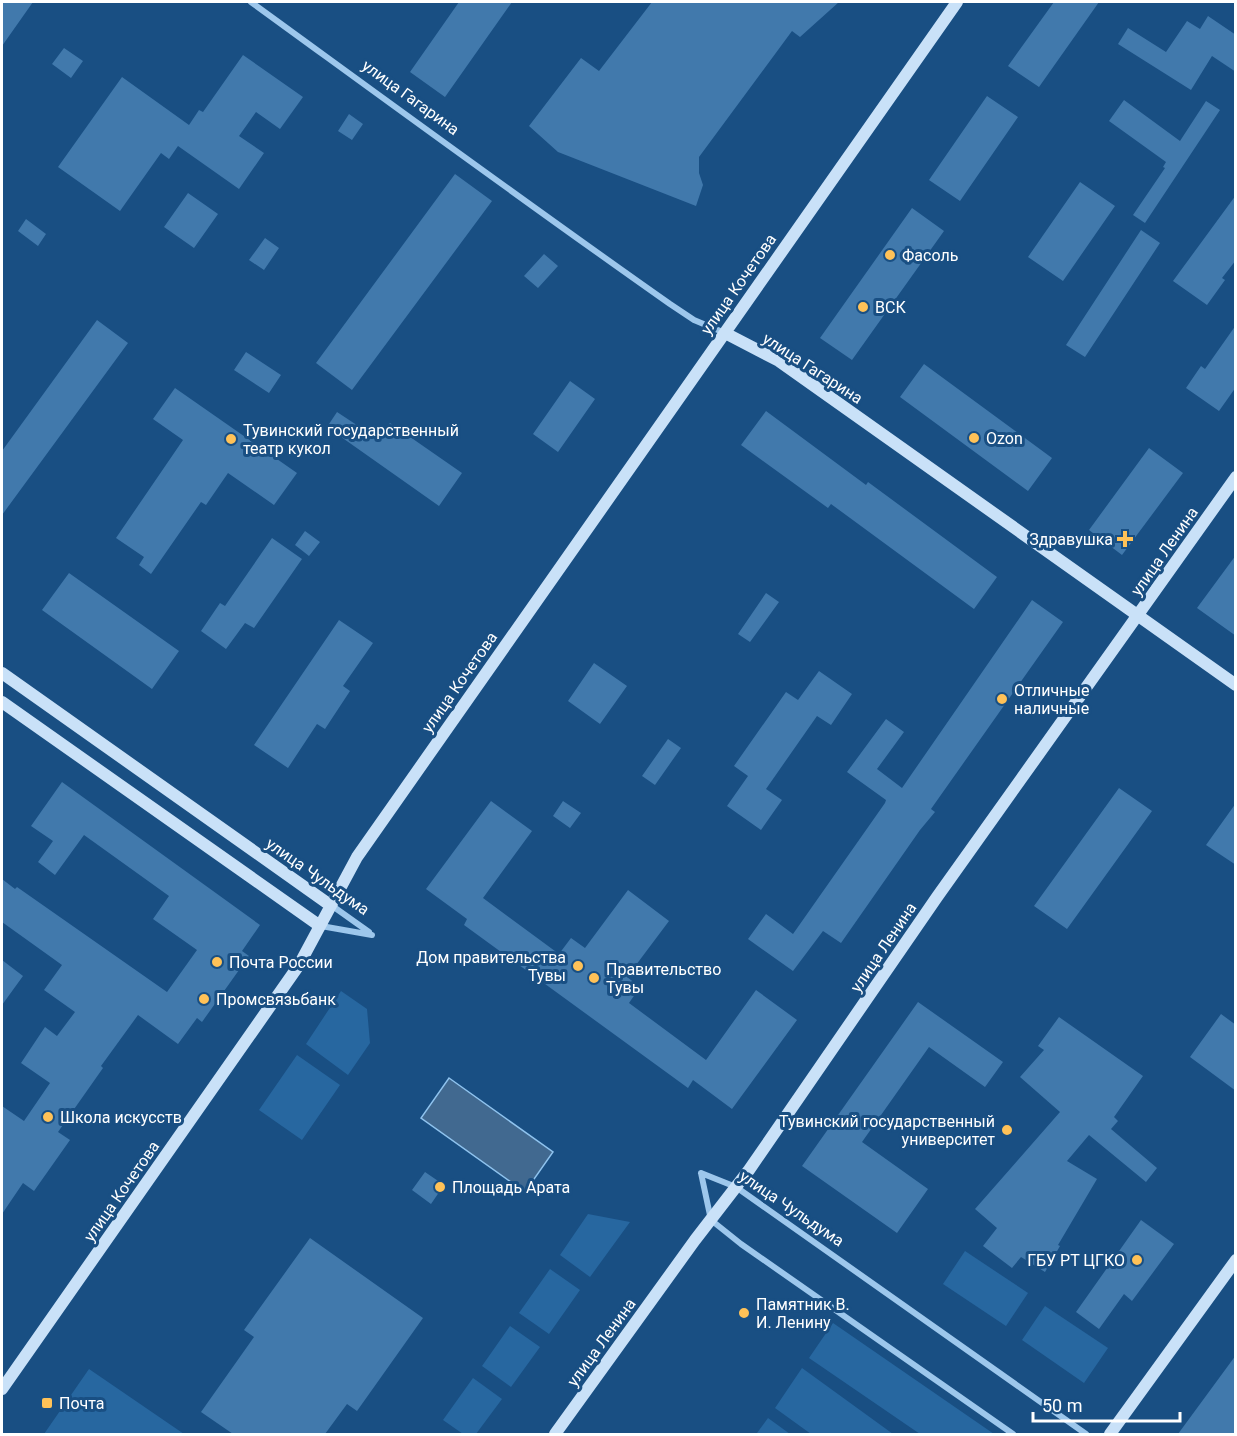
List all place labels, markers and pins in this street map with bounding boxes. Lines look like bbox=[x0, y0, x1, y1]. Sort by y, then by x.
place label: Фасоль bbox=[902, 246, 958, 265]
marker: Фасоль bbox=[883, 248, 897, 262]
place label: ВСК bbox=[875, 298, 906, 317]
marker: ВСК bbox=[856, 300, 870, 314]
place label: Тувинский государственный театр кукол bbox=[243, 421, 459, 458]
place label: Ozon bbox=[986, 429, 1023, 448]
marker: Ozon bbox=[967, 431, 981, 445]
marker: Тувинский государственный театр кукол bbox=[224, 432, 238, 446]
place label: Здравушка bbox=[1029, 530, 1113, 549]
marker: Здравушка bbox=[1118, 532, 1132, 546]
place label: Отличные наличные bbox=[1014, 681, 1089, 718]
marker: Отличные наличные bbox=[995, 692, 1009, 706]
place label: Дом правительства Тувы bbox=[416, 948, 566, 985]
place label: Почта России bbox=[229, 953, 333, 972]
marker: Почта России bbox=[210, 955, 224, 969]
marker: Дом правительства Тувы bbox=[571, 959, 585, 973]
place label: Правительство Тувы bbox=[606, 960, 721, 997]
marker: Правительство Тувы bbox=[587, 971, 601, 985]
place label: Промсвязьбанк bbox=[216, 990, 336, 1009]
marker: Промсвязьбанк bbox=[197, 992, 211, 1006]
place label: Школа искусств bbox=[60, 1108, 182, 1127]
marker: Школа искусств bbox=[41, 1110, 55, 1124]
place label: Тувинский государственный университет bbox=[779, 1112, 995, 1149]
marker: Тувинский государственный университет bbox=[1000, 1123, 1014, 1137]
place label: Площадь Арата bbox=[452, 1178, 570, 1197]
marker: Площадь Арата bbox=[433, 1180, 447, 1194]
place label: ГБУ РТ ЦГКО bbox=[1027, 1251, 1125, 1270]
marker: ГБУ РТ ЦГКО bbox=[1130, 1253, 1144, 1267]
place label: Памятник В. И. Ленину bbox=[756, 1295, 850, 1332]
marker: Памятник В. И. Ленину bbox=[737, 1306, 751, 1320]
place label: Почта bbox=[59, 1394, 105, 1413]
marker: Почта bbox=[40, 1396, 54, 1410]

